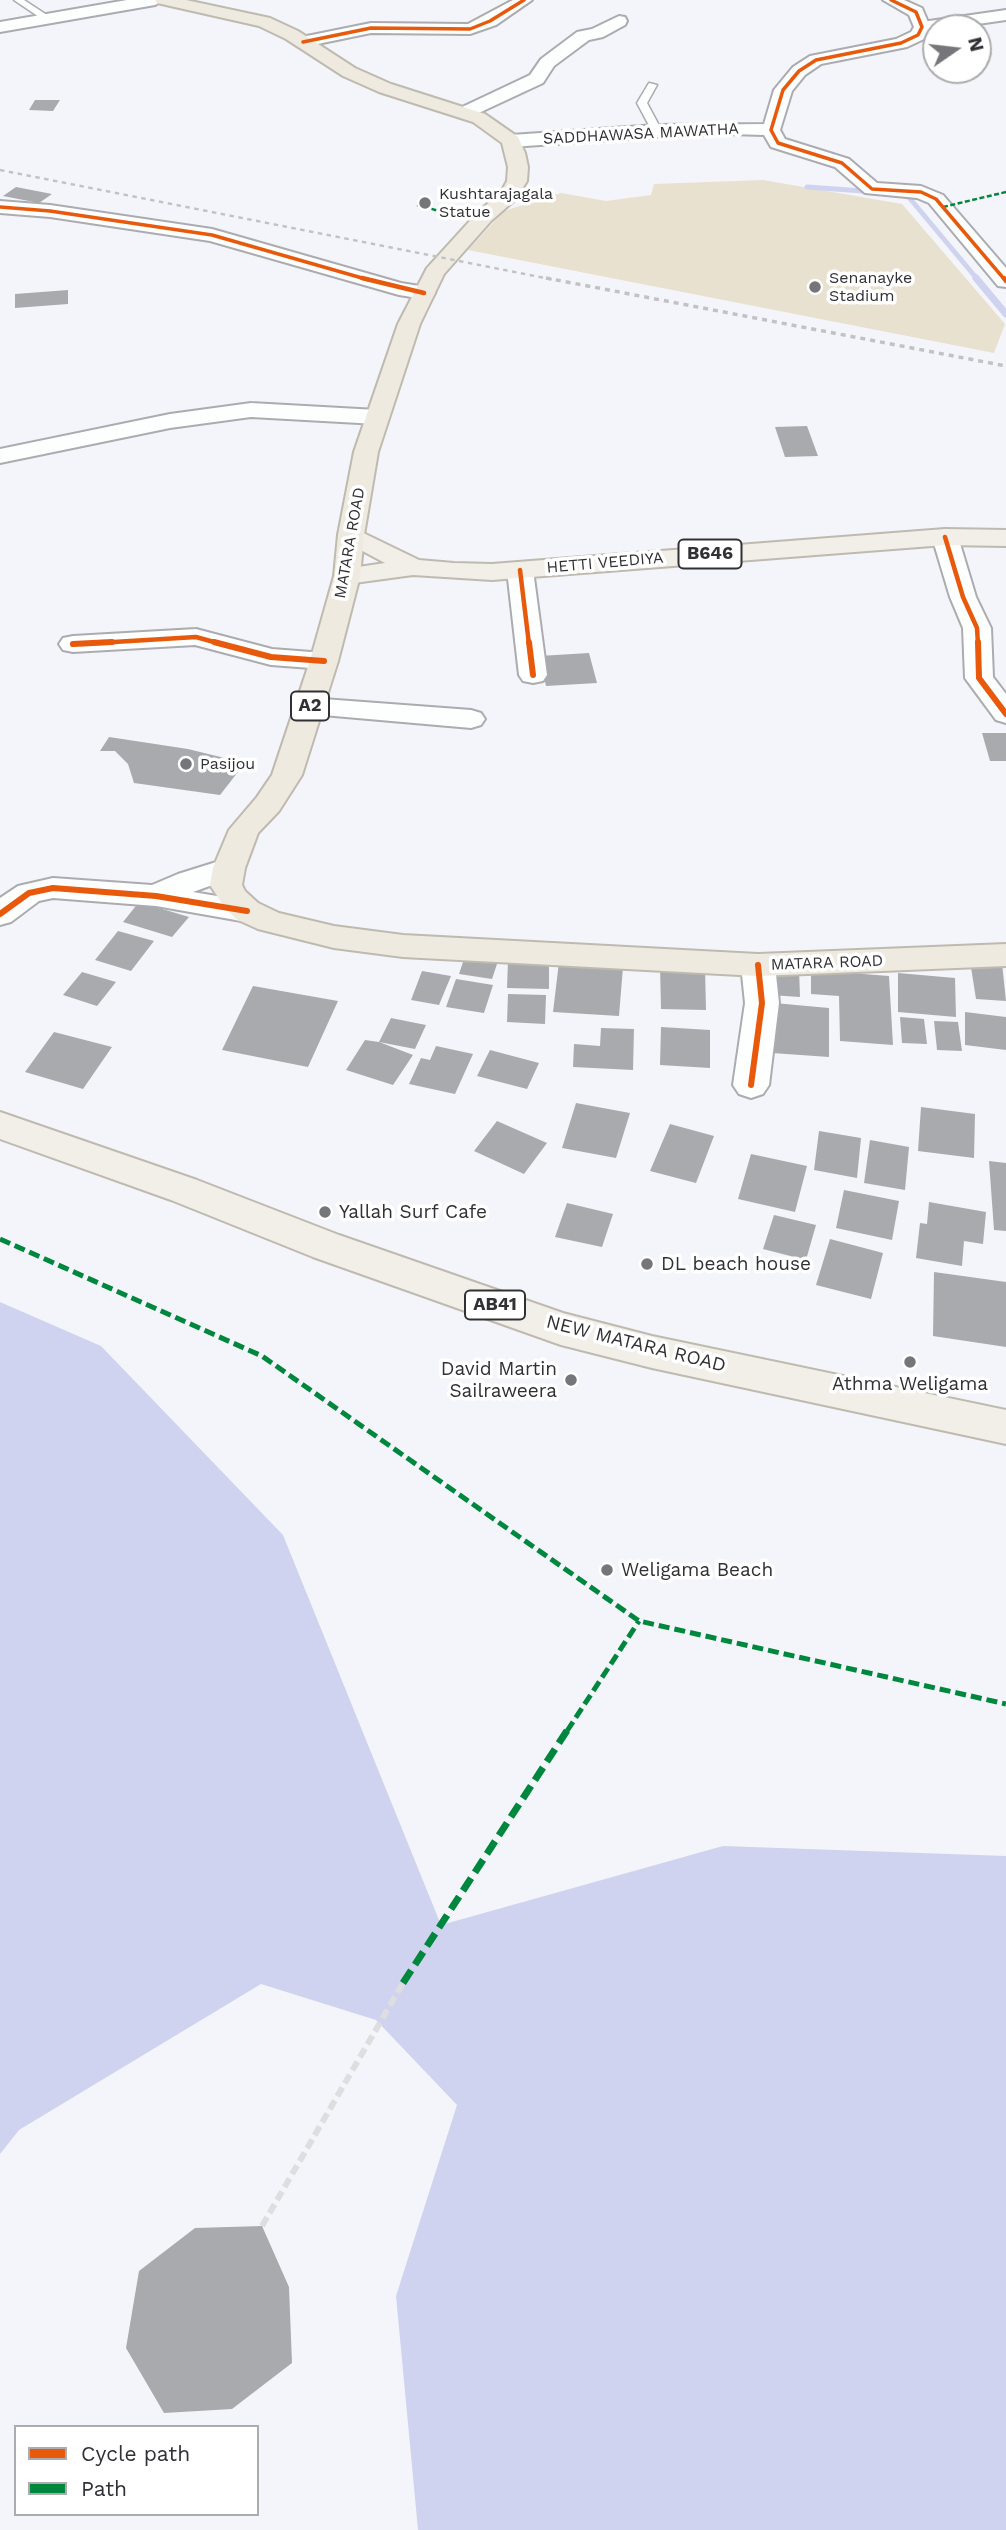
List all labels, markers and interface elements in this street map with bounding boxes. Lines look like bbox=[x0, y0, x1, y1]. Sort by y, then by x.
north arrow bbox=[922, 14, 992, 84]
text: N bbox=[963, 35, 989, 54]
street label: SADDHAWASA MAWATHA bbox=[543, 119, 739, 149]
place label: Kushtarajagala Statue bbox=[439, 184, 553, 222]
marker: Kushtarajagala Statue bbox=[417, 195, 433, 211]
place label: Senanayke Stadium bbox=[829, 268, 912, 306]
marker: Senanayke Stadium bbox=[807, 279, 823, 295]
street label: MATARA ROAD bbox=[331, 486, 369, 600]
road number: B646 bbox=[678, 540, 742, 568]
street label: HETTI VEEDIYA bbox=[546, 548, 664, 578]
road number: A2 bbox=[291, 692, 329, 720]
place label: Pasijou bbox=[200, 754, 255, 774]
marker: Pasijou bbox=[178, 756, 194, 772]
street label: MATARA ROAD bbox=[770, 951, 884, 975]
place label: Yallah Surf Cafe bbox=[339, 1201, 487, 1223]
marker: Yallah Surf Cafe bbox=[317, 1204, 333, 1220]
place label: DL beach house bbox=[661, 1253, 811, 1275]
marker: DL beach house bbox=[639, 1256, 655, 1272]
road number: AB41 bbox=[465, 1290, 525, 1320]
street label: NEW MATARA ROAD bbox=[544, 1311, 728, 1377]
marker: Athma Weligama bbox=[902, 1354, 918, 1370]
place label: David Martin Sailraweera bbox=[441, 1358, 557, 1402]
marker: David Martin Sailraweera bbox=[563, 1372, 579, 1388]
place label: Athma Weligama bbox=[832, 1373, 988, 1395]
place label: Weligama Beach bbox=[621, 1559, 773, 1581]
marker: Weligama Beach bbox=[599, 1562, 615, 1578]
legend bbox=[14, 2425, 259, 2516]
text: Cycle path bbox=[81, 2441, 190, 2466]
text: Path bbox=[81, 2476, 127, 2501]

